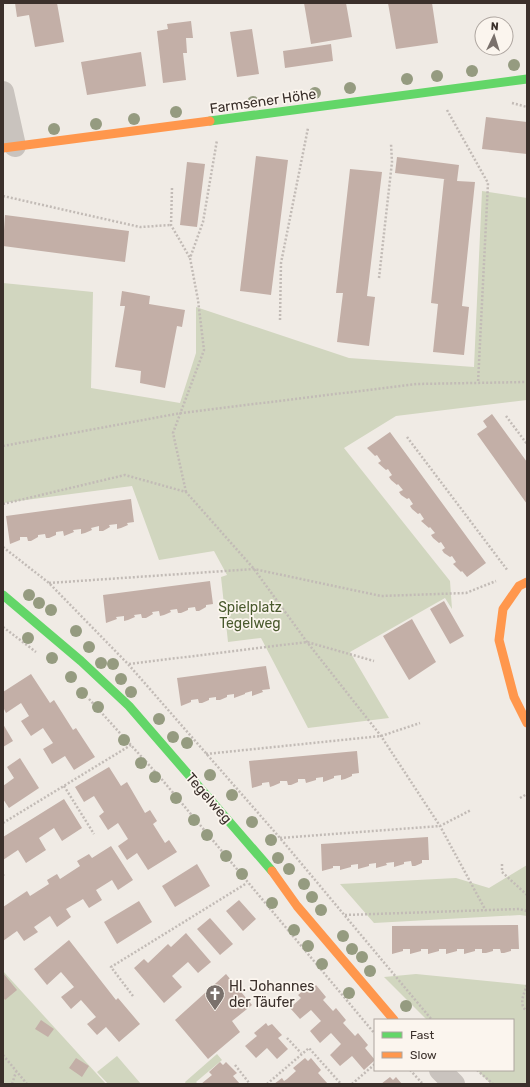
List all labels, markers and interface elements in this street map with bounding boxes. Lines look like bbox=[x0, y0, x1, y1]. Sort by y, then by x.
north arrow bbox=[474, 16, 514, 56]
text: N bbox=[490, 20, 499, 33]
street label: Farmsener Höhe bbox=[209, 86, 318, 117]
park label: Spielplatz Tegelweg bbox=[218, 599, 282, 632]
street label: Tegelweg bbox=[182, 770, 235, 827]
place label: Hl. Johannes der Täufer bbox=[229, 978, 314, 1011]
church icon: Hl. Johannes der Täufer bbox=[204, 983, 226, 1011]
legend bbox=[374, 1019, 514, 1071]
text: Fast bbox=[410, 1028, 434, 1042]
text: Slow bbox=[410, 1048, 437, 1062]

